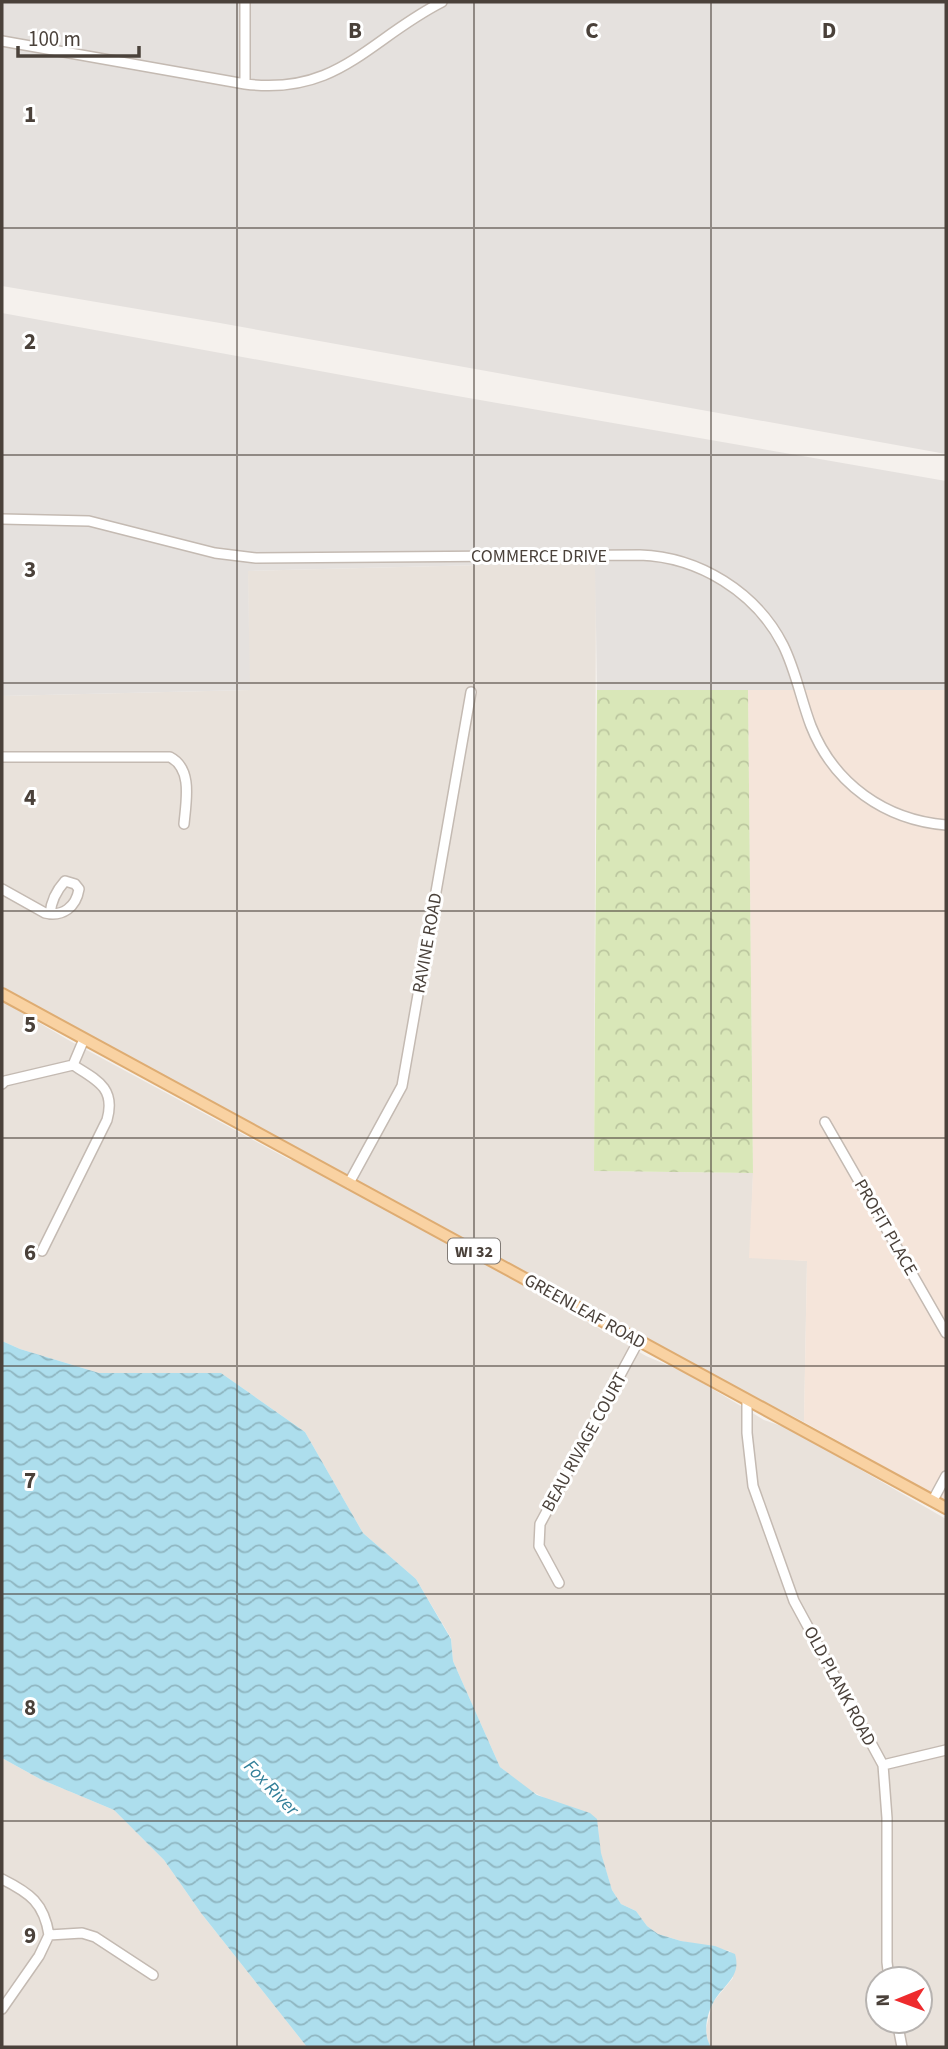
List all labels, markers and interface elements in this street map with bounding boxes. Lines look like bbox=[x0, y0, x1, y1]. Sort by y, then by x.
scale bar bbox=[18, 14, 138, 58]
text: B bbox=[348, 14, 362, 47]
text: C bbox=[585, 14, 599, 47]
text: D bbox=[822, 14, 836, 47]
text: 100 m bbox=[28, 24, 81, 54]
text: 1 bbox=[24, 98, 36, 131]
text: 2 bbox=[24, 325, 36, 358]
street label: COMMERCE DRIVE bbox=[471, 544, 607, 569]
text: 3 bbox=[24, 553, 36, 586]
text: 4 bbox=[24, 781, 36, 814]
street label: RAVINE ROAD bbox=[406, 891, 449, 995]
text: 5 bbox=[24, 1008, 36, 1041]
street label: PROFIT PLACE bbox=[848, 1174, 923, 1280]
text: 6 bbox=[24, 1236, 36, 1269]
road number: WI 32 bbox=[448, 1238, 500, 1264]
street label: GREENLEAF ROAD bbox=[520, 1268, 650, 1355]
street label: BEAU RIVAGE COURT bbox=[536, 1368, 633, 1516]
text: 7 bbox=[24, 1464, 36, 1497]
street label: OLD PLANK ROAD bbox=[797, 1622, 882, 1751]
text: 8 bbox=[24, 1691, 36, 1724]
water label: Fox River bbox=[237, 1754, 306, 1823]
text: 9 bbox=[24, 1919, 36, 1952]
north arrow bbox=[864, 1965, 934, 2035]
text: N bbox=[870, 1994, 897, 2007]

